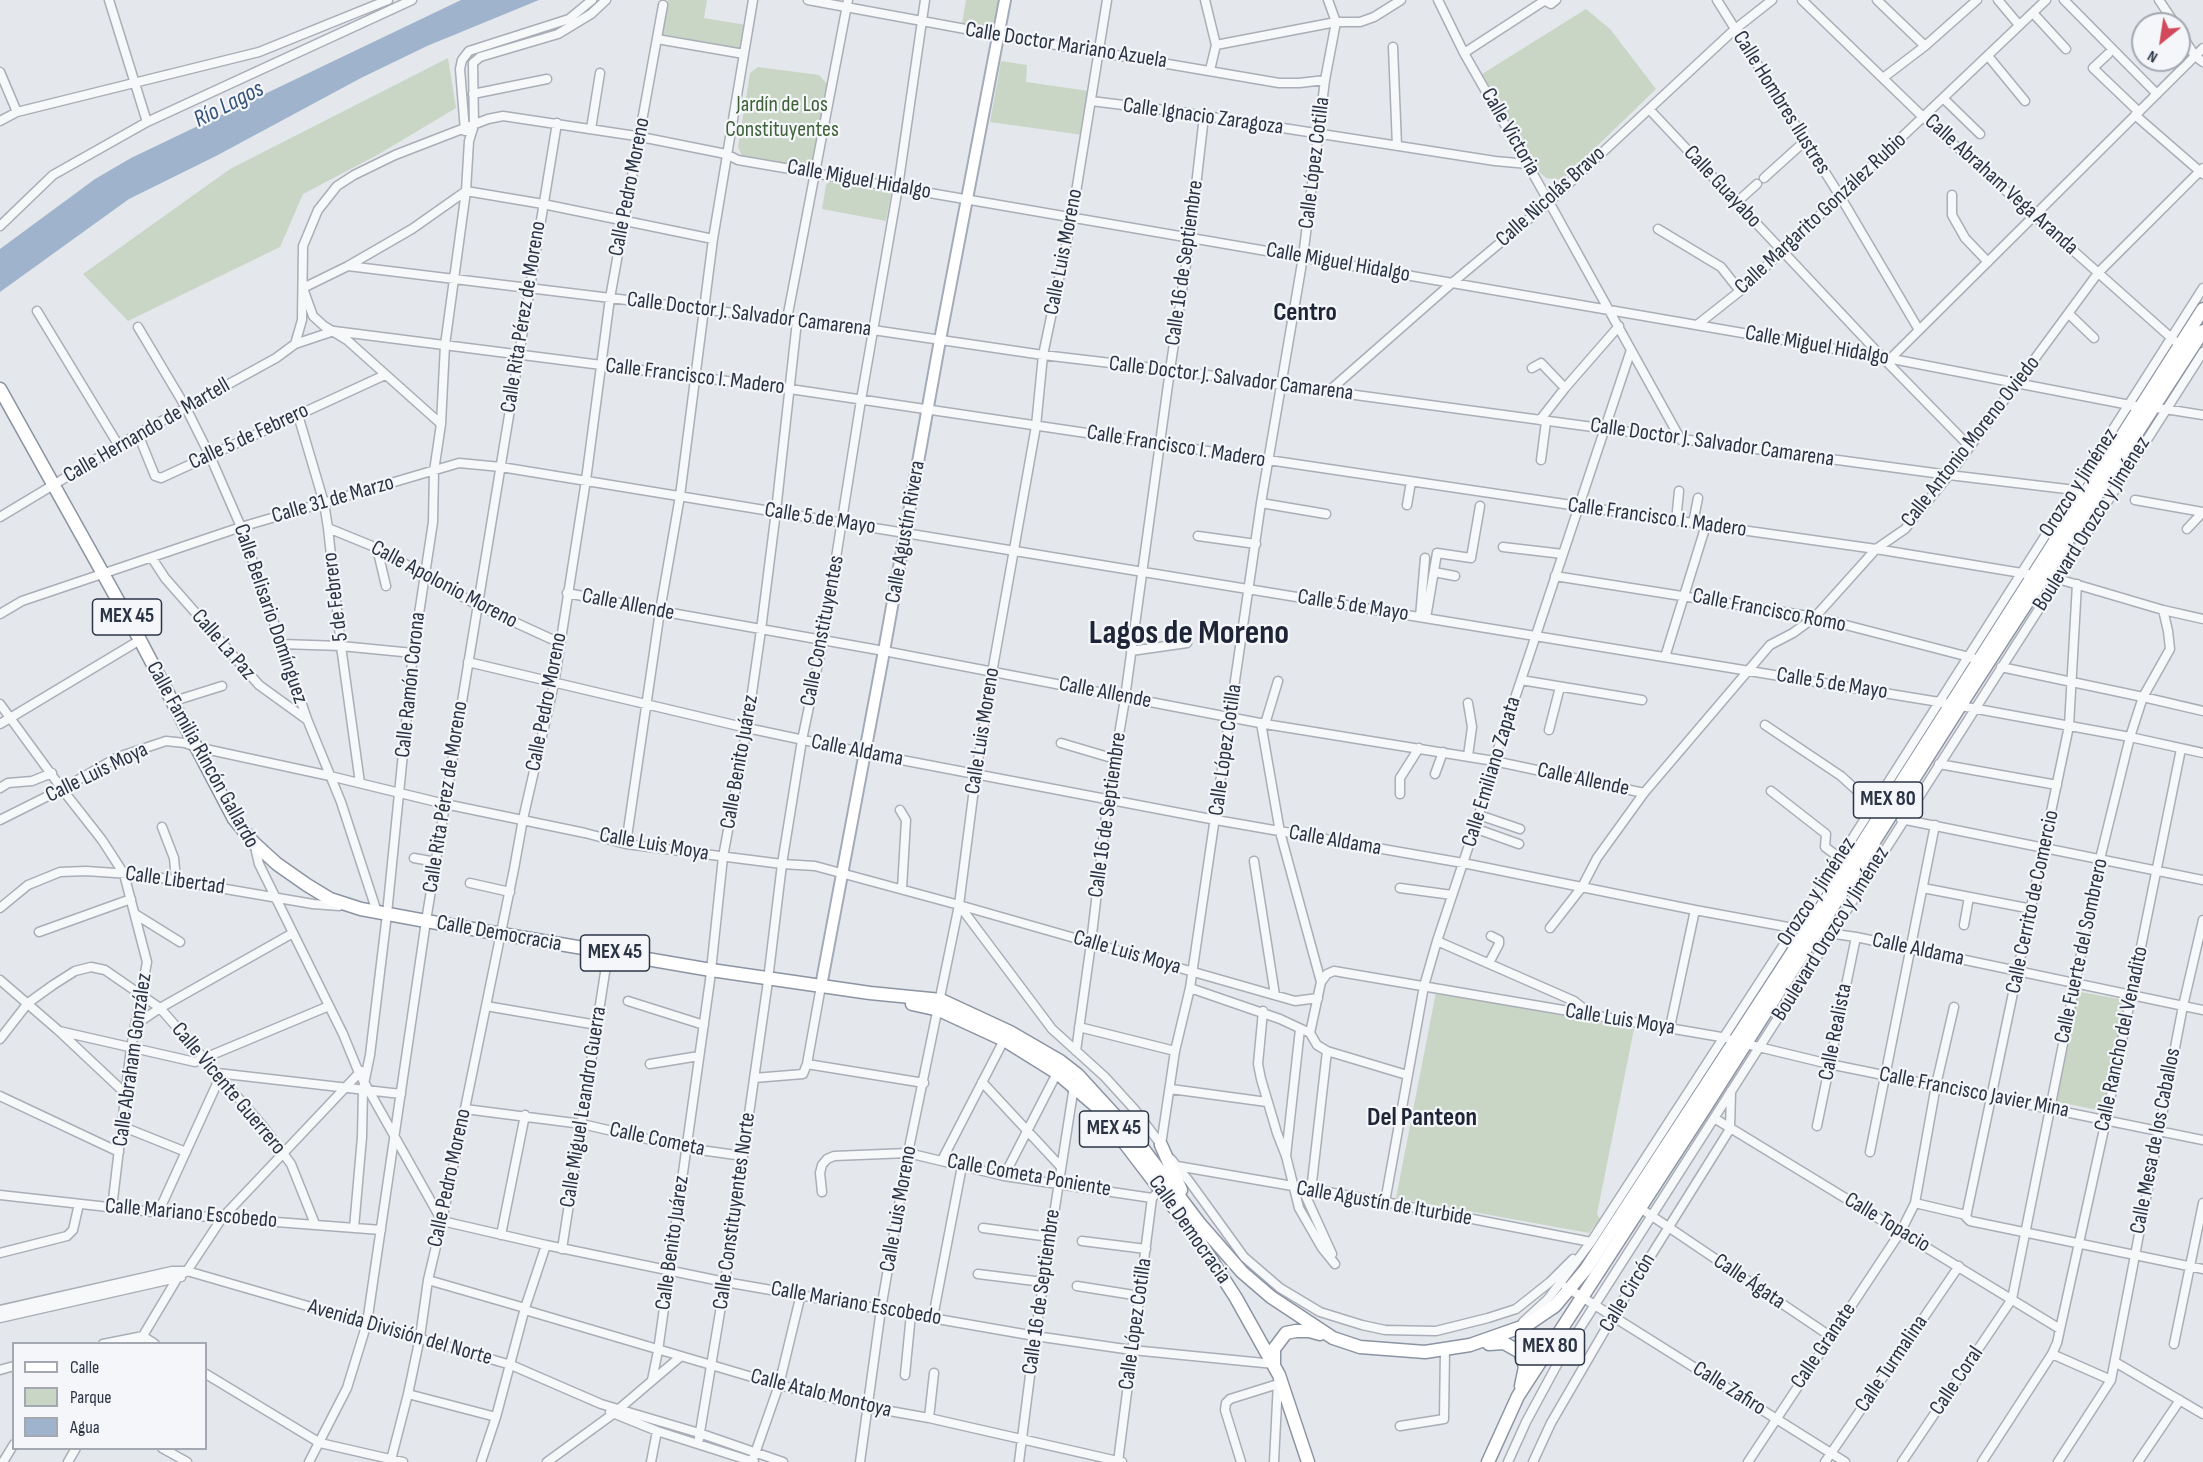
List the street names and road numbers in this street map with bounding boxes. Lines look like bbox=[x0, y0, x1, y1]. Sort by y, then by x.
street label: Calle Doctor Mariano Azuela bbox=[963, 17, 1169, 75]
street label: Calle Hombres Ilustres bbox=[1726, 26, 1836, 180]
street label: Calle Victoria bbox=[1474, 84, 1546, 180]
street label: Calle Ignacio Zaragoza bbox=[1121, 93, 1285, 141]
street label: Calle López Cotilla bbox=[1294, 96, 1336, 230]
street label: Calle Abraham Vega Aranda bbox=[1919, 109, 2083, 261]
street label: Calle Pedro Moreno bbox=[604, 115, 656, 259]
street label: Calle Margarito González Rubio bbox=[1730, 128, 1912, 300]
street label: Calle Guayabo bbox=[1677, 140, 1767, 234]
street label: Calle Nicolás Bravo bbox=[1491, 141, 1611, 253]
street label: Calle Miguel Hidalgo bbox=[785, 154, 933, 206]
street label: Calle 16 de Septiembre bbox=[1160, 179, 1210, 347]
street label: Calle Luis Moreno bbox=[1039, 187, 1089, 317]
street label: Calle Rita Pérez de Moreno bbox=[496, 219, 552, 415]
street label: Calle Miguel Hidalgo bbox=[1264, 237, 1412, 289]
street label: Calle Doctor J. Salvador Camarena bbox=[625, 287, 873, 343]
street label: Calle Miguel Hidalgo bbox=[1743, 320, 1891, 372]
street label: Calle Doctor J. Salvador Camarena bbox=[1107, 351, 1355, 407]
street label: Calle Antonio Moreno Oviedo bbox=[1896, 351, 2046, 533]
street label: Calle Francisco I. Madero bbox=[604, 353, 786, 401]
street label: Calle Hernando de Martell bbox=[59, 373, 235, 489]
street label: Calle 5 de Febrero bbox=[185, 398, 313, 476]
street label: Calle Doctor J. Salvador Camarena bbox=[1588, 413, 1836, 473]
street label: Calle Francisco I. Madero bbox=[1085, 420, 1267, 474]
street label: Orozco y Jiménez bbox=[2034, 424, 2124, 542]
street label: Boulevard Orozco y Jiménez bbox=[2028, 432, 2156, 616]
street label: Calle Agustín Rivera bbox=[880, 459, 932, 605]
street label: Calle 31 de Marzo bbox=[269, 470, 397, 530]
street label: Calle Francisco I. Madero bbox=[1566, 492, 1748, 544]
street label: Calle 5 de Mayo bbox=[763, 497, 877, 541]
street label: Calle Belisario Domínguez bbox=[227, 521, 313, 707]
street label: Calle Apolonio Moreno bbox=[366, 535, 522, 635]
street label: 5 de Febrero bbox=[317, 551, 355, 643]
street label: Calle Constituyentes bbox=[795, 553, 851, 709]
street label: Calle Allende bbox=[580, 583, 676, 627]
street label: Calle Francisco Romo bbox=[1690, 583, 1848, 639]
street label: Calle 5 de Mayo bbox=[1296, 584, 1410, 628]
road number: MEX 45 bbox=[92, 599, 162, 635]
street label: Calle La Paz bbox=[185, 604, 261, 686]
street label: Calle Ramón Corona bbox=[390, 611, 432, 759]
street label: Calle Pedro Moreno bbox=[521, 630, 573, 774]
street label: Calle Familia Rincón Gallardo bbox=[140, 657, 264, 853]
street label: Calle 5 de Mayo bbox=[1775, 662, 1889, 706]
street label: Calle Luis Moreno bbox=[960, 666, 1006, 796]
street label: Calle Allende bbox=[1057, 671, 1153, 715]
street label: Calle López Cotilla bbox=[1204, 682, 1248, 818]
street label: Calle Benito Juárez bbox=[715, 693, 765, 831]
street label: Calle Emiliano Zapata bbox=[1457, 694, 1527, 850]
street label: Calle Rita Pérez de Moreno bbox=[418, 699, 474, 895]
street label: Calle Aldama bbox=[809, 729, 905, 773]
street label: Calle 16 de Septiembre bbox=[1083, 731, 1133, 899]
street label: Calle Luis Moya bbox=[41, 737, 153, 809]
street label: Calle Allende bbox=[1535, 757, 1631, 803]
road number: MEX 80 bbox=[1854, 782, 1922, 818]
street label: Calle Cerrito de Comercio bbox=[2001, 808, 2065, 996]
street label: Calle Aldama bbox=[1287, 820, 1383, 862]
street label: Calle Luis Moya bbox=[597, 822, 711, 868]
street label: Orozco y Jiménez bbox=[1772, 833, 1862, 951]
street label: Boulevard Orozco y Jiménez bbox=[1767, 842, 1895, 1026]
street label: Calle Fuerte del Sombrero bbox=[2050, 856, 2114, 1046]
street label: Calle Libertad bbox=[123, 861, 227, 901]
street label: Calle Democracia bbox=[434, 910, 564, 958]
street label: Calle Luis Moya bbox=[1070, 925, 1184, 981]
street label: Calle Aldama bbox=[1870, 927, 1966, 973]
road number: MEX 45 bbox=[580, 935, 650, 971]
street label: Calle Rancho del Venadito bbox=[2090, 944, 2154, 1134]
street label: Calle Abraham González bbox=[108, 972, 158, 1148]
street label: Calle Realista bbox=[1814, 981, 1858, 1083]
street label: Calle Luis Moya bbox=[1563, 998, 1677, 1042]
street label: Calle Miguel Leandro Guerra bbox=[555, 1005, 613, 1209]
street label: Calle Vicente Guerrero bbox=[165, 1017, 291, 1161]
street label: Calle Mesa de los Caballos bbox=[2125, 1046, 2187, 1236]
street label: Calle Francisco Javier Mina bbox=[1877, 1062, 2071, 1124]
street label: Calle Pedro Moreno bbox=[422, 1106, 478, 1250]
street label: Calle Constituyentes Norte bbox=[708, 1111, 762, 1311]
road number: MEX 45 bbox=[1080, 1111, 1148, 1147]
street label: Calle Cometa bbox=[607, 1117, 707, 1163]
street label: Calle Luis Moreno bbox=[875, 1144, 923, 1274]
street label: Calle Cometa Poniente bbox=[945, 1149, 1113, 1203]
street label: Calle Democracia bbox=[1142, 1171, 1236, 1289]
street label: Calle Benito Juárez bbox=[651, 1174, 695, 1312]
street label: Calle Agustín de Iturbide bbox=[1294, 1176, 1474, 1232]
street label: Calle Topacio bbox=[1839, 1187, 1935, 1259]
street label: Calle Mariano Escobedo bbox=[104, 1193, 278, 1235]
street label: Calle 16 de Septiembre bbox=[1017, 1208, 1067, 1376]
street label: Calle Ágata bbox=[1708, 1248, 1790, 1316]
street label: Calle Circón bbox=[1594, 1249, 1662, 1337]
street label: Calle López Cotilla bbox=[1114, 1256, 1158, 1392]
street label: Calle Mariano Escobedo bbox=[769, 1276, 943, 1332]
street label: Avenida División del Norte bbox=[305, 1294, 495, 1372]
street label: Calle Granate bbox=[1786, 1298, 1862, 1394]
street label: Calle Turmalina bbox=[1850, 1310, 1934, 1418]
road number: MEX 80 bbox=[1516, 1329, 1584, 1365]
street label: Calle Coral bbox=[1924, 1342, 1990, 1420]
street label: Calle Zafiro bbox=[1688, 1356, 1770, 1422]
street label: Calle Atalo Montoya bbox=[748, 1364, 894, 1424]

